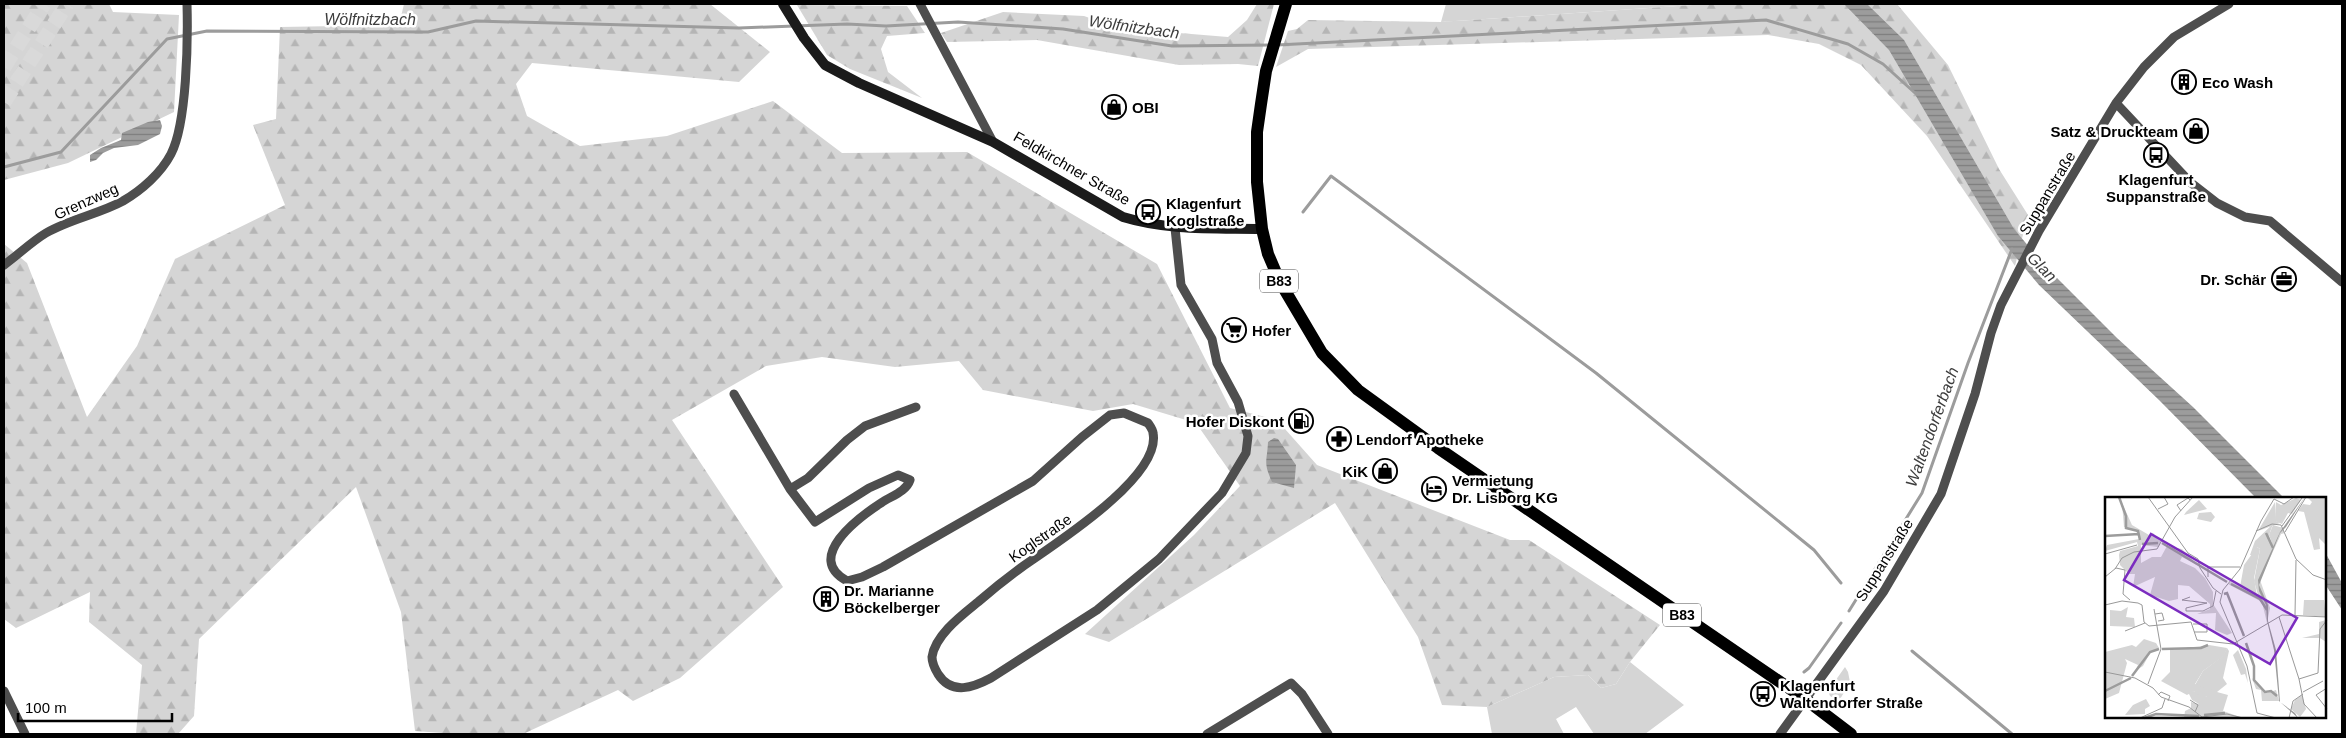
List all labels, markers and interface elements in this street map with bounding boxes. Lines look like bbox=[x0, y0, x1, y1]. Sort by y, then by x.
water label: Wölfnitzbach bbox=[324, 11, 416, 28]
water label: Wölfnitzbach bbox=[1087, 12, 1181, 42]
building icon: Eco Wash bbox=[2171, 69, 2197, 95]
place label: Eco Wash bbox=[2202, 74, 2273, 91]
shop icon: OBI bbox=[1101, 94, 1127, 120]
place label: OBI bbox=[1132, 99, 1159, 116]
shop icon: Satz & Druckteam bbox=[2183, 118, 2209, 144]
place label: Satz & Druckteam bbox=[2050, 123, 2178, 140]
street label: Feldkirchner Straße bbox=[1011, 128, 1133, 208]
bus stop icon: Klagenfurt Suppanstraße bbox=[2143, 142, 2169, 168]
street label: Suppanstraße bbox=[2015, 148, 2079, 238]
place label: Klagenfurt Suppanstraße bbox=[2106, 171, 2206, 205]
street label: Grenzweg bbox=[51, 179, 121, 223]
place label: Klagenfurt Koglstraße bbox=[1166, 195, 1244, 229]
bus stop icon: Klagenfurt Koglstraße bbox=[1135, 199, 1161, 225]
water label: Glan bbox=[2024, 249, 2060, 285]
office icon: Dr. Schär bbox=[2271, 266, 2297, 292]
road number: B83 bbox=[1260, 270, 1298, 292]
place label: Dr. Schär bbox=[2200, 271, 2266, 288]
supermarket icon: Hofer bbox=[1221, 317, 1247, 343]
place label: Hofer bbox=[1252, 322, 1291, 339]
water label: Waltendorferbach bbox=[1902, 365, 1962, 489]
fuel station icon: Hofer Diskont bbox=[1288, 408, 1314, 434]
place label: Hofer Diskont bbox=[1186, 413, 1284, 430]
pharmacy icon: Lendorf Apotheke bbox=[1326, 426, 1352, 452]
place label: Lendorf Apotheke bbox=[1356, 431, 1484, 448]
shop icon: KiK bbox=[1372, 458, 1398, 484]
place label: KiK bbox=[1342, 463, 1368, 480]
place label: Vermietung Dr. Lisborg KG bbox=[1452, 472, 1558, 506]
hotel icon: Vermietung Dr. Lisborg KG bbox=[1421, 476, 1447, 502]
inset map bbox=[2105, 497, 2326, 718]
street label: Koglstraße bbox=[1005, 510, 1075, 566]
street label: Suppanstraße bbox=[1852, 516, 1916, 604]
place label: Dr. Marianne Böckelberger bbox=[844, 582, 940, 616]
building icon: Dr. Marianne Böckelberger bbox=[813, 586, 839, 612]
road number: B83 bbox=[1663, 604, 1701, 626]
place label: Klagenfurt Waltendorfer Straße bbox=[1780, 677, 1923, 711]
bus stop icon: Klagenfurt Waltendorfer Straße bbox=[1750, 681, 1776, 707]
scale bar bbox=[18, 690, 171, 722]
text: 100 m bbox=[25, 699, 67, 716]

